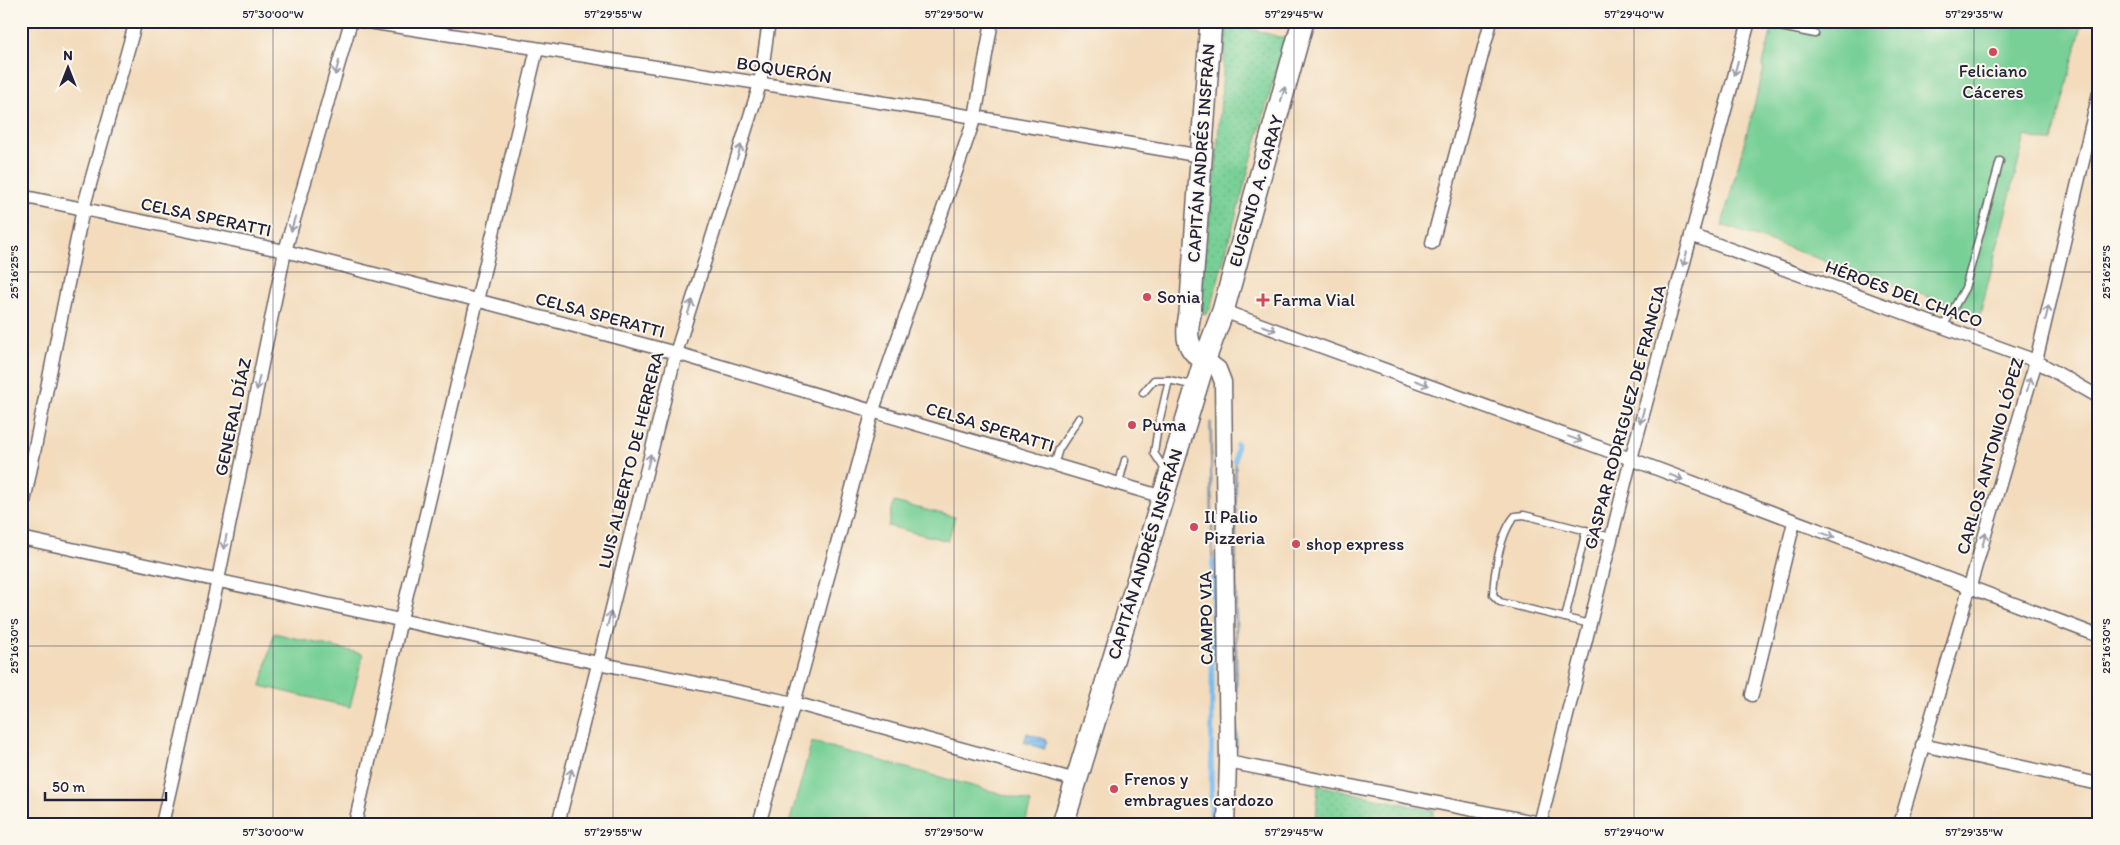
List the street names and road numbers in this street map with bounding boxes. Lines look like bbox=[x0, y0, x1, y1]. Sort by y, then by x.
street label: CAPITÁN ANDRÉS INSFRÁN bbox=[1182, 43, 1220, 263]
street label: BOQUERÓN bbox=[735, 52, 833, 88]
street label: EUGENIO A. GARAY bbox=[1224, 112, 1288, 269]
street label: CELSA SPERATTI bbox=[139, 192, 273, 242]
street label: HÉROES DEL CHACO bbox=[1822, 255, 1986, 333]
street label: GASPAR RODRIGUEZ DE FRANCIA bbox=[1579, 282, 1671, 552]
street label: CELSA SPERATTI bbox=[533, 287, 667, 343]
street label: LUIS ALBERTO DE HERRERA bbox=[593, 349, 669, 571]
street label: CARLOS ANTONIO LÓPEZ bbox=[1951, 355, 2029, 557]
street label: GENERAL DÍAZ bbox=[210, 356, 256, 478]
street label: CELSA SPERATTI bbox=[923, 397, 1057, 457]
street label: CAPITÁN ANDRÉS INSFRÁN bbox=[1102, 446, 1188, 662]
street label: CAMPO VIA bbox=[1194, 570, 1218, 665]

